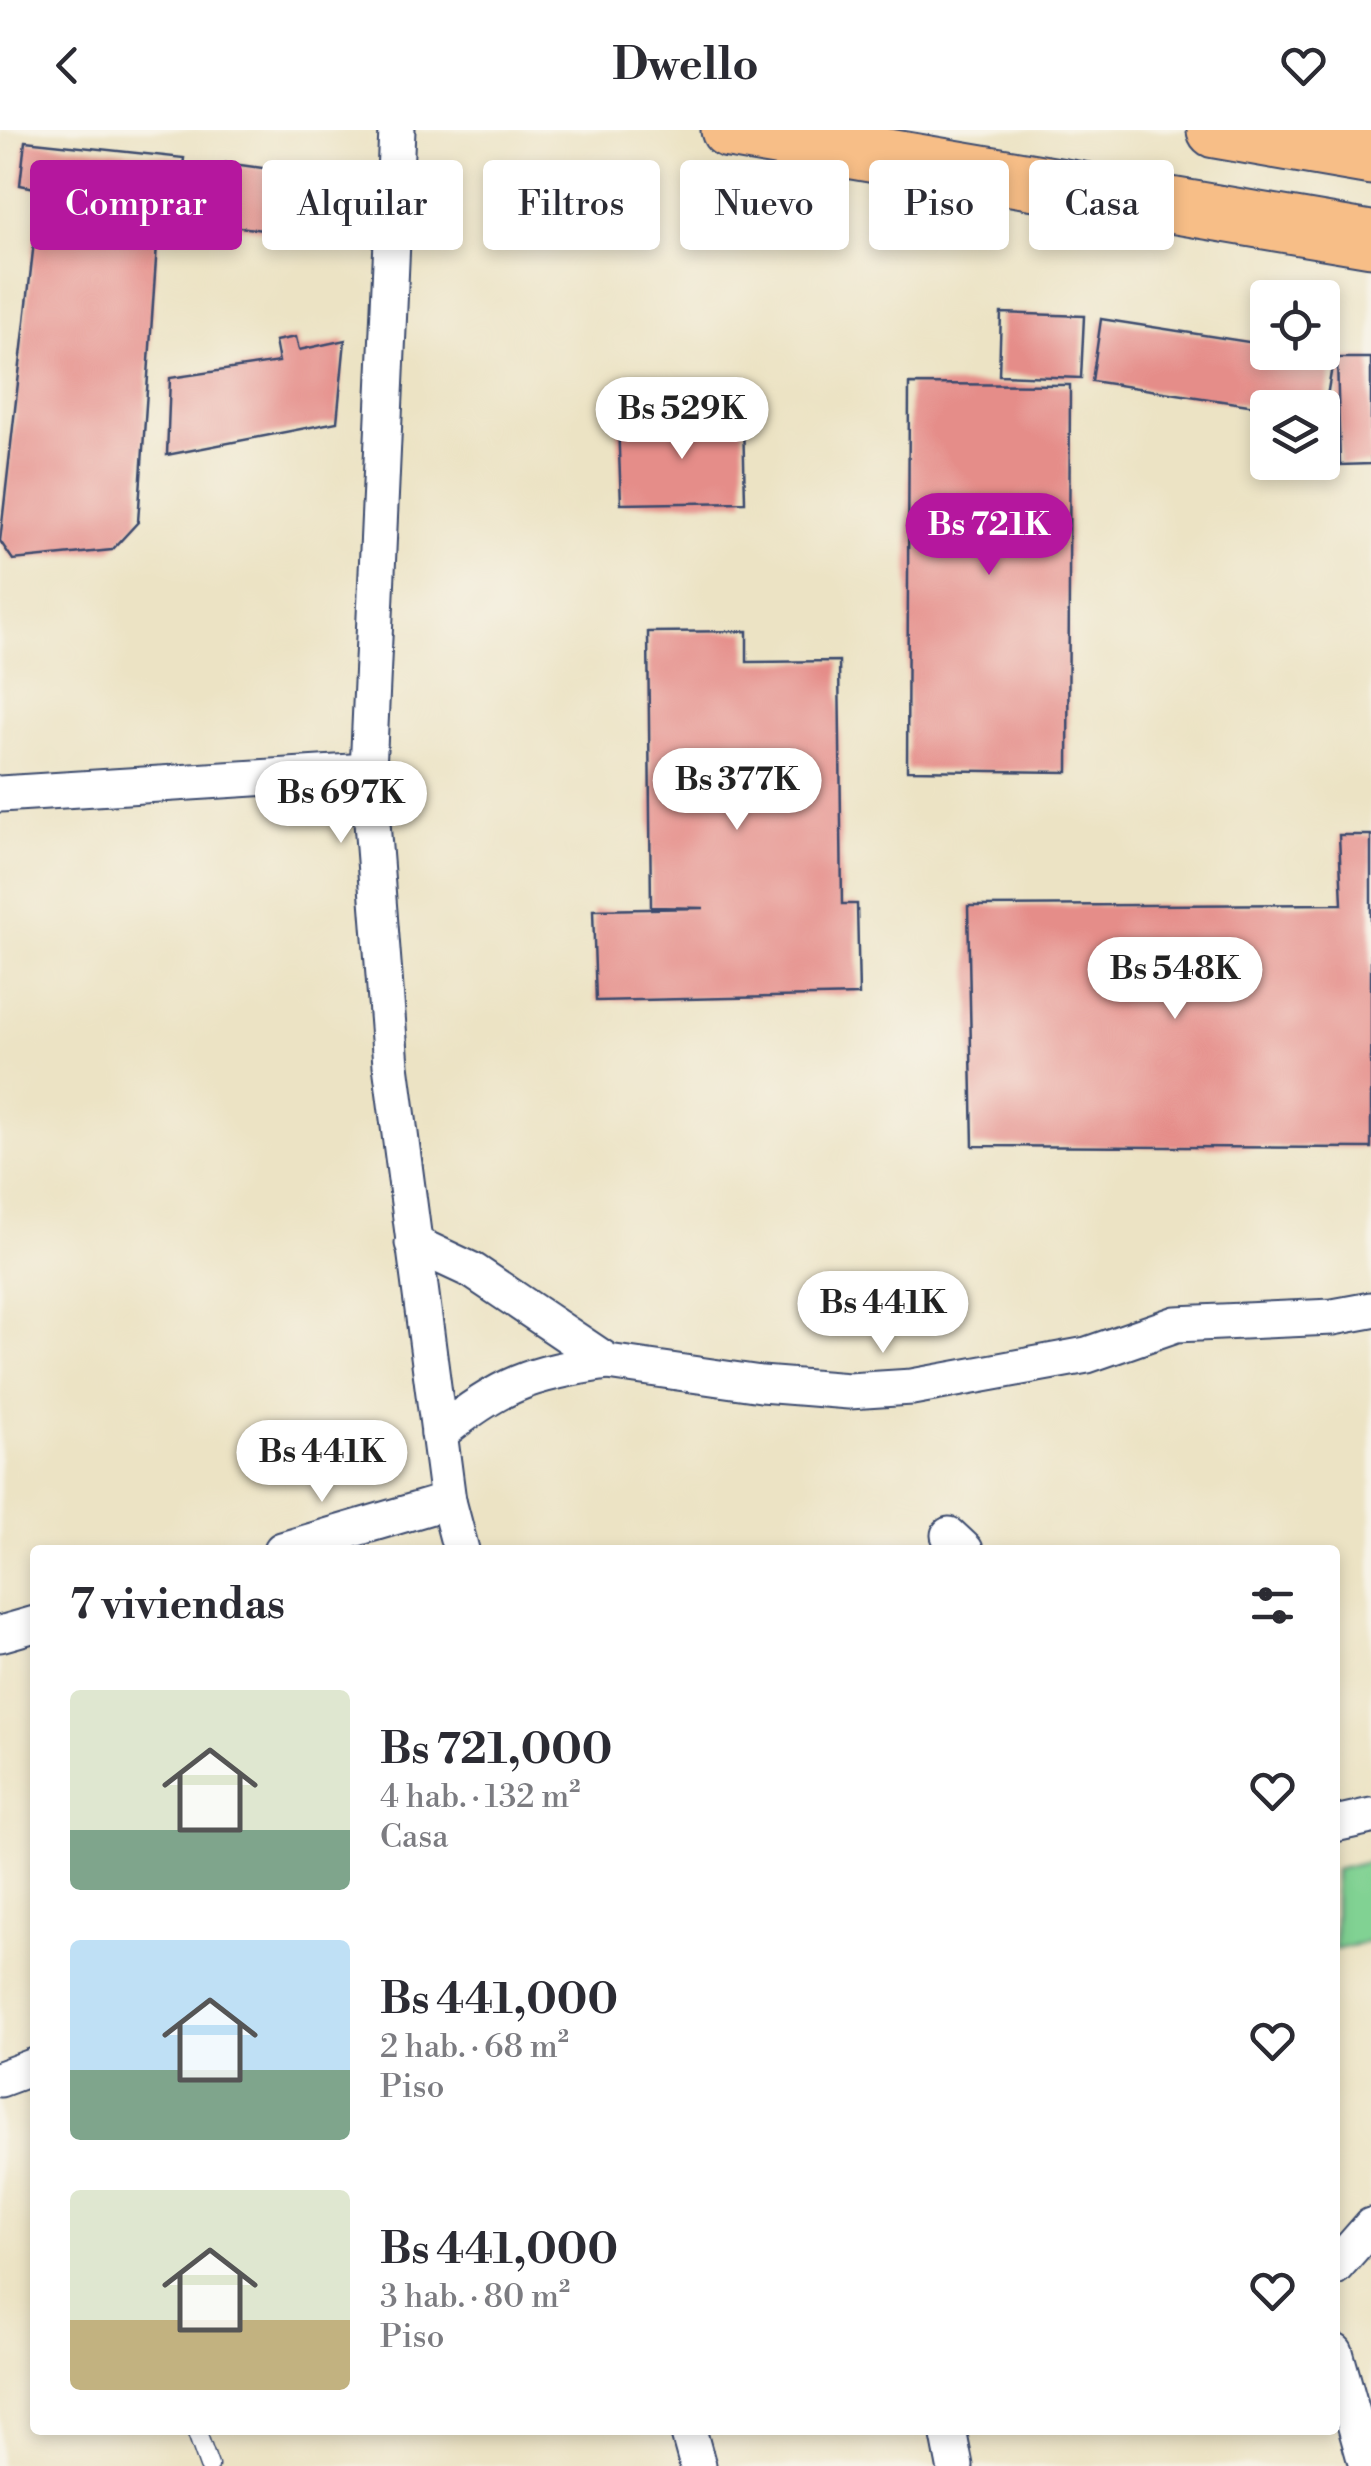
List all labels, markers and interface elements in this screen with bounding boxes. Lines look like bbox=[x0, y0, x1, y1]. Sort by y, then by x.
text: Dwello bbox=[612, 37, 759, 94]
icon: back bbox=[40, 38, 95, 93]
icon: heart bbox=[1276, 38, 1331, 93]
chip: Comprar bbox=[30, 160, 242, 250]
chip: Alquilar bbox=[262, 160, 463, 250]
chip: Filtros bbox=[483, 160, 660, 250]
chip: Nuevo bbox=[680, 160, 849, 250]
chip: Piso bbox=[869, 160, 1009, 250]
chip: Casa bbox=[1029, 160, 1174, 250]
map controls bbox=[1250, 280, 1340, 480]
button: locate bbox=[1250, 280, 1340, 370]
pin: Bs 529K bbox=[590, 377, 774, 462]
text: Bs 529K bbox=[618, 389, 746, 429]
button: layers bbox=[1250, 390, 1340, 480]
pin: Bs 721K bbox=[897, 493, 1081, 578]
text: Bs 721K bbox=[928, 505, 1050, 545]
pin: Bs 377K bbox=[645, 748, 829, 833]
text: Bs 377K bbox=[675, 760, 799, 800]
pin: Bs 697K bbox=[249, 761, 433, 846]
text: Bs 697K bbox=[277, 773, 405, 813]
pin: Bs 548K bbox=[1083, 937, 1267, 1022]
text: Bs 548K bbox=[1109, 949, 1241, 989]
pin: Bs 441K bbox=[791, 1271, 975, 1356]
text: Bs 441K bbox=[819, 1283, 947, 1323]
pin: Bs 441K bbox=[230, 1420, 414, 1505]
text: Bs 441K bbox=[258, 1432, 386, 1472]
icon: filters bbox=[1245, 1578, 1300, 1633]
text: 7 viviendas bbox=[70, 1579, 285, 1632]
text: Bs 721,000 bbox=[380, 1724, 612, 1777]
icon: home bbox=[150, 1730, 270, 1850]
icon: heart bbox=[1245, 1763, 1300, 1818]
text: 4 hab. · 132 m² bbox=[380, 1777, 580, 1817]
text: Casa bbox=[380, 1817, 448, 1857]
text: Bs 441,000 bbox=[380, 1974, 618, 2027]
icon: home bbox=[150, 1980, 270, 2100]
icon: heart bbox=[1245, 2013, 1300, 2068]
text: 2 hab. · 68 m² bbox=[380, 2027, 569, 2067]
text: Piso bbox=[380, 2067, 444, 2107]
text: Bs 441,000 bbox=[380, 2224, 618, 2277]
icon: home bbox=[150, 2230, 270, 2350]
icon: heart bbox=[1245, 2263, 1300, 2318]
text: 3 hab. · 80 m² bbox=[380, 2277, 570, 2317]
text: Piso bbox=[380, 2317, 444, 2357]

